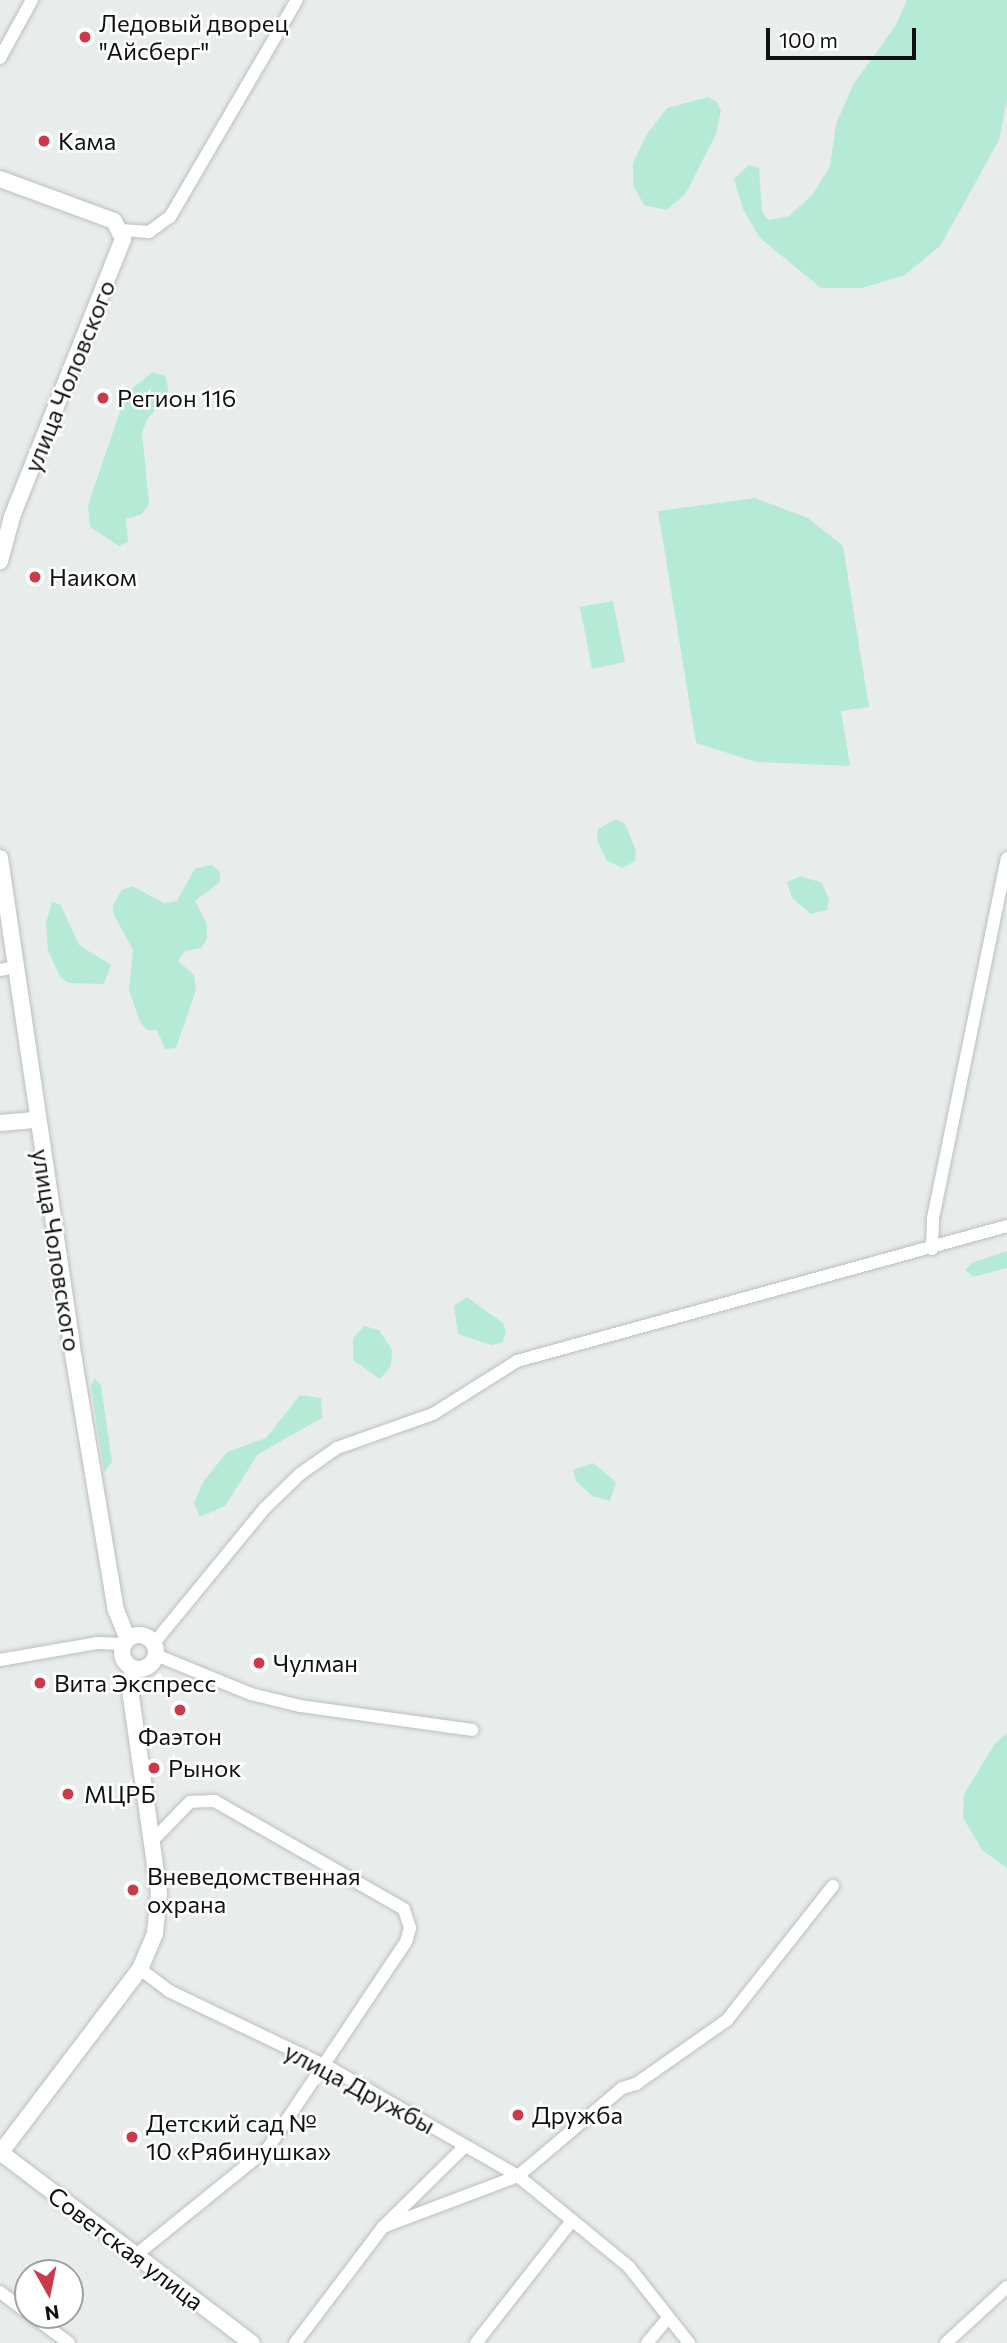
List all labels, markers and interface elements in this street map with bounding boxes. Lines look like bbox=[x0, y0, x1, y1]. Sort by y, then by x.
place label: Ледовый дворец "Айсберг" bbox=[99, 9, 288, 65]
scale bar bbox=[769, 14, 920, 58]
text: 100 m bbox=[779, 27, 838, 52]
marker: Ледовый дворец "Айсберг" bbox=[77, 29, 93, 45]
place label: Кама bbox=[58, 127, 116, 155]
marker: Кама bbox=[36, 133, 52, 149]
street label: улица Чоловского bbox=[17, 276, 121, 476]
place label: Регион 116 bbox=[117, 384, 236, 412]
marker: Регион 116 bbox=[95, 390, 111, 406]
place label: Наиком bbox=[49, 563, 137, 591]
marker: Наиком bbox=[27, 569, 43, 585]
street label: улица Чоловского bbox=[27, 1147, 87, 1353]
place label: Чулман bbox=[273, 1649, 358, 1677]
marker: Чулман bbox=[251, 1655, 267, 1671]
place label: Вита Экспресс bbox=[54, 1669, 216, 1697]
marker: Вита Экспресс bbox=[32, 1675, 48, 1691]
marker: Фаэтон bbox=[172, 1702, 188, 1718]
place label: Фаэтон bbox=[138, 1722, 222, 1750]
place label: Рынок bbox=[168, 1754, 241, 1782]
marker: Рынок bbox=[146, 1760, 162, 1776]
place label: МЦРБ bbox=[84, 1780, 155, 1808]
marker: МЦРБ bbox=[58, 1784, 78, 1804]
place label: Вневедомственная охрана bbox=[147, 1862, 361, 1918]
marker: Вневедомственная охрана bbox=[125, 1882, 141, 1898]
street label: улица Дружбы bbox=[280, 2036, 440, 2140]
place label: Дружба bbox=[532, 2101, 623, 2129]
marker: Дружба bbox=[510, 2107, 526, 2123]
place label: Детский сад № 10 «Рябинушка» bbox=[146, 2109, 331, 2165]
marker: Детский сад № 10 «Рябинушка» bbox=[124, 2129, 140, 2145]
street label: Советская улица bbox=[43, 2180, 209, 2316]
north arrow bbox=[14, 2259, 84, 2329]
text: N bbox=[43, 2301, 61, 2326]

